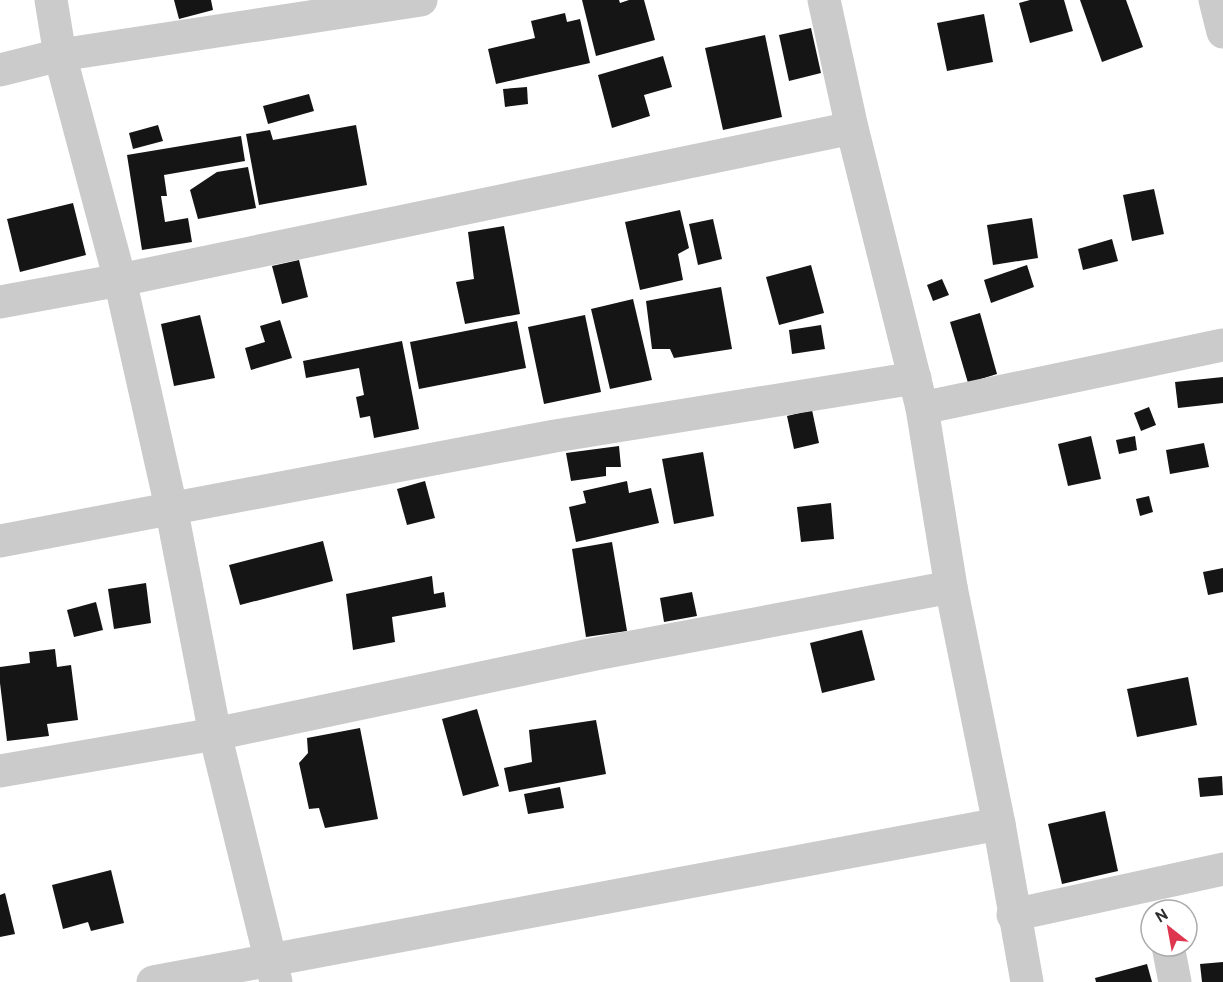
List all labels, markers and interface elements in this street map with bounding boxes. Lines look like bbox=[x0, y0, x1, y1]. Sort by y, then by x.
north arrow bbox=[1139, 898, 1199, 958]
text: N bbox=[1152, 905, 1172, 928]

